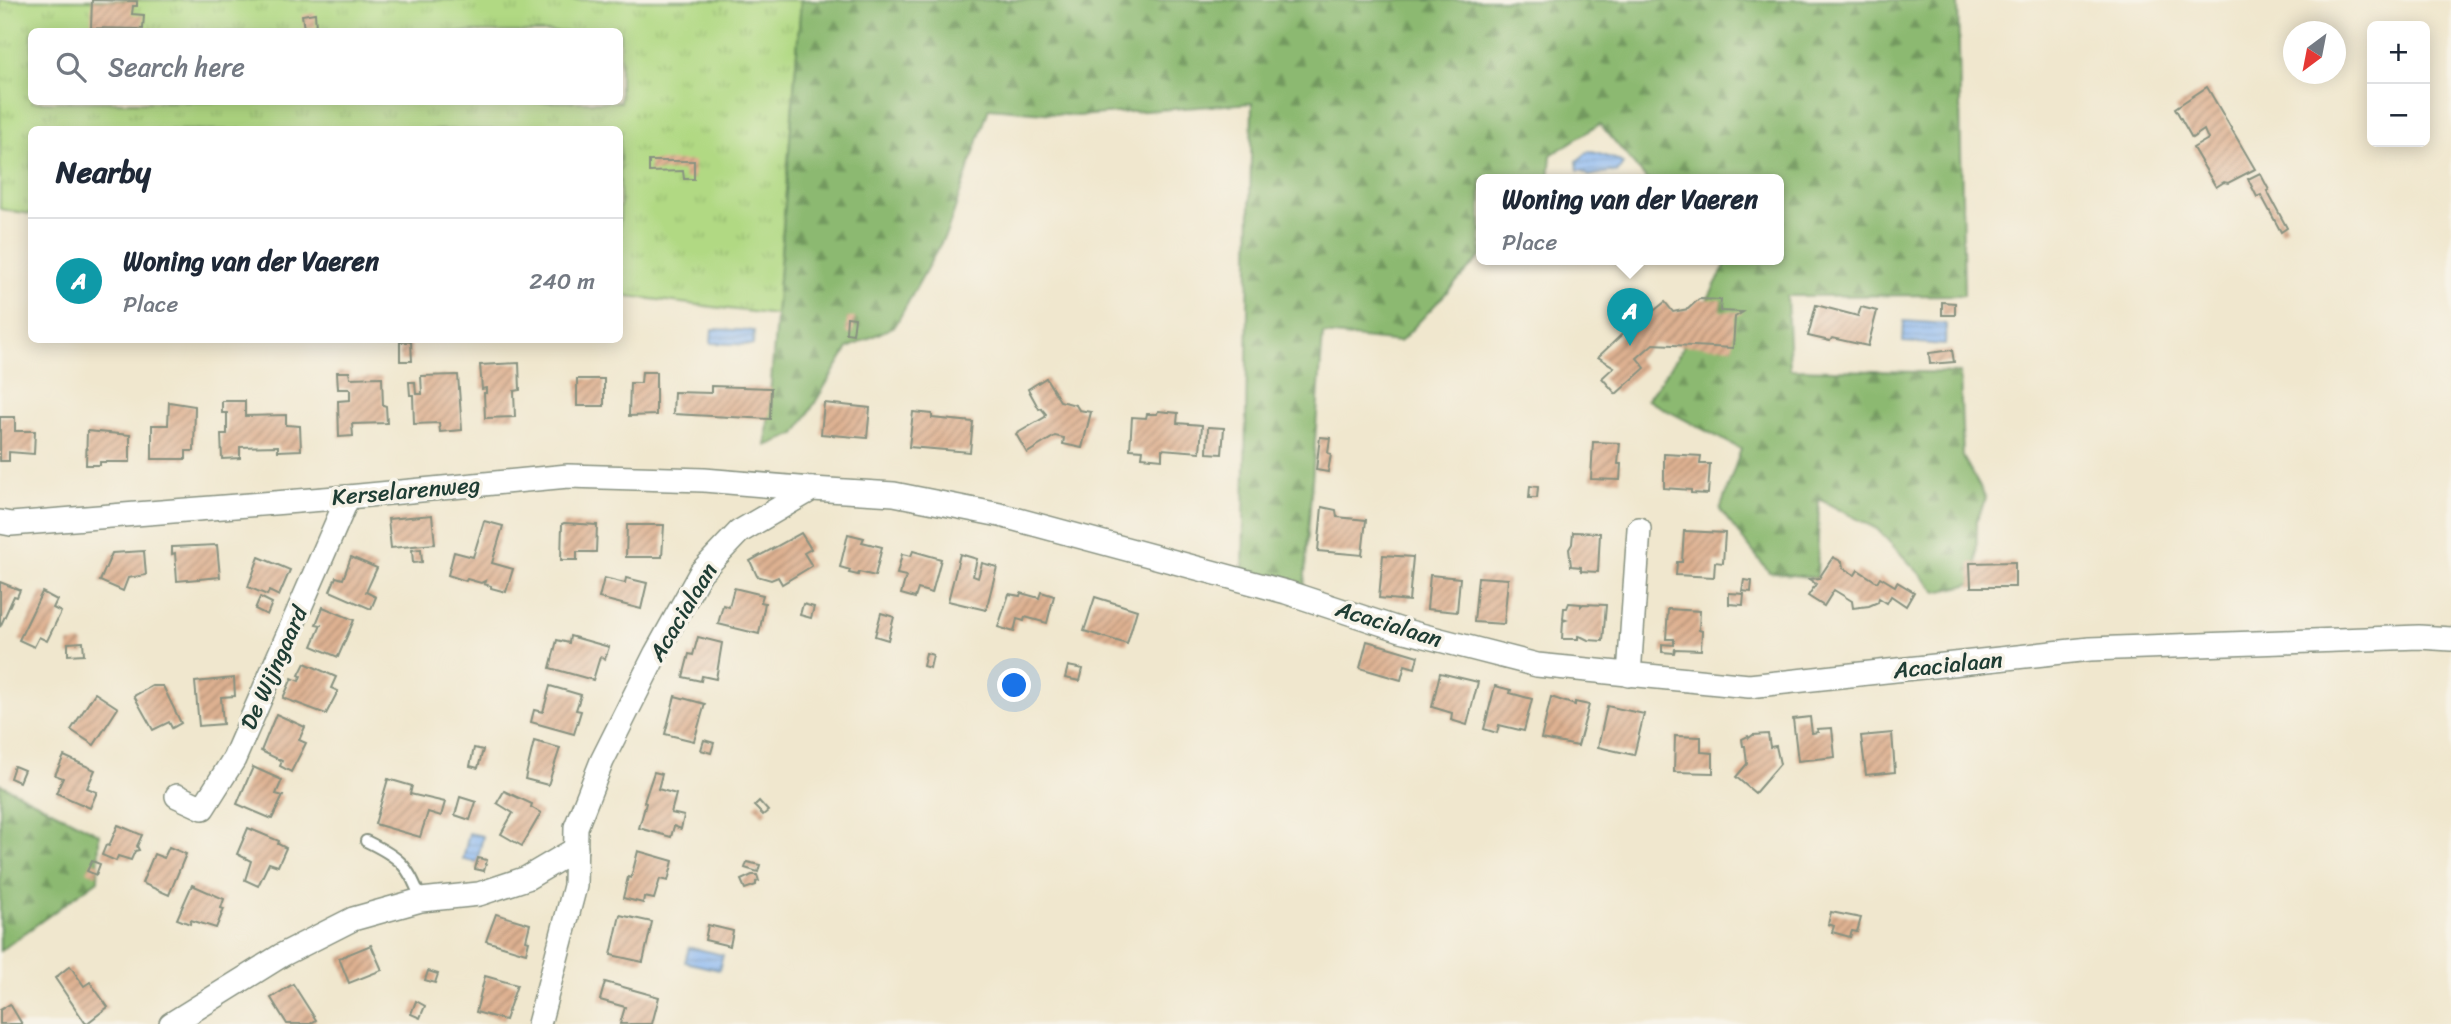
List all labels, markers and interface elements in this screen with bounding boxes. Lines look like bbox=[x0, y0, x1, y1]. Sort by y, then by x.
north arrow bbox=[2283, 21, 2346, 84]
map controls bbox=[2367, 21, 2430, 147]
button: + bbox=[2367, 21, 2430, 84]
search box bbox=[28, 28, 623, 105]
text: Search here bbox=[108, 44, 245, 90]
icon: search bbox=[52, 48, 90, 86]
button: − bbox=[2367, 84, 2430, 147]
text: Nearby bbox=[56, 145, 151, 199]
popup bbox=[1476, 174, 1784, 265]
text: Woning van der Vaeren bbox=[1502, 176, 1758, 222]
text: Place bbox=[1502, 222, 1557, 263]
text: Woning van der Vaeren bbox=[123, 238, 379, 284]
text: A bbox=[71, 261, 87, 302]
text: 240 m bbox=[529, 261, 595, 302]
text: Place bbox=[123, 284, 178, 325]
pin: A bbox=[1607, 288, 1653, 346]
street label: Kerselarenweg bbox=[330, 464, 482, 518]
street label: Acacialaan bbox=[637, 554, 729, 670]
street label: Acacialaan bbox=[1330, 588, 1447, 660]
street label: De Wijngaard bbox=[228, 598, 320, 737]
street label: Acacialaan bbox=[1890, 639, 2005, 691]
your location bbox=[997, 668, 1031, 702]

